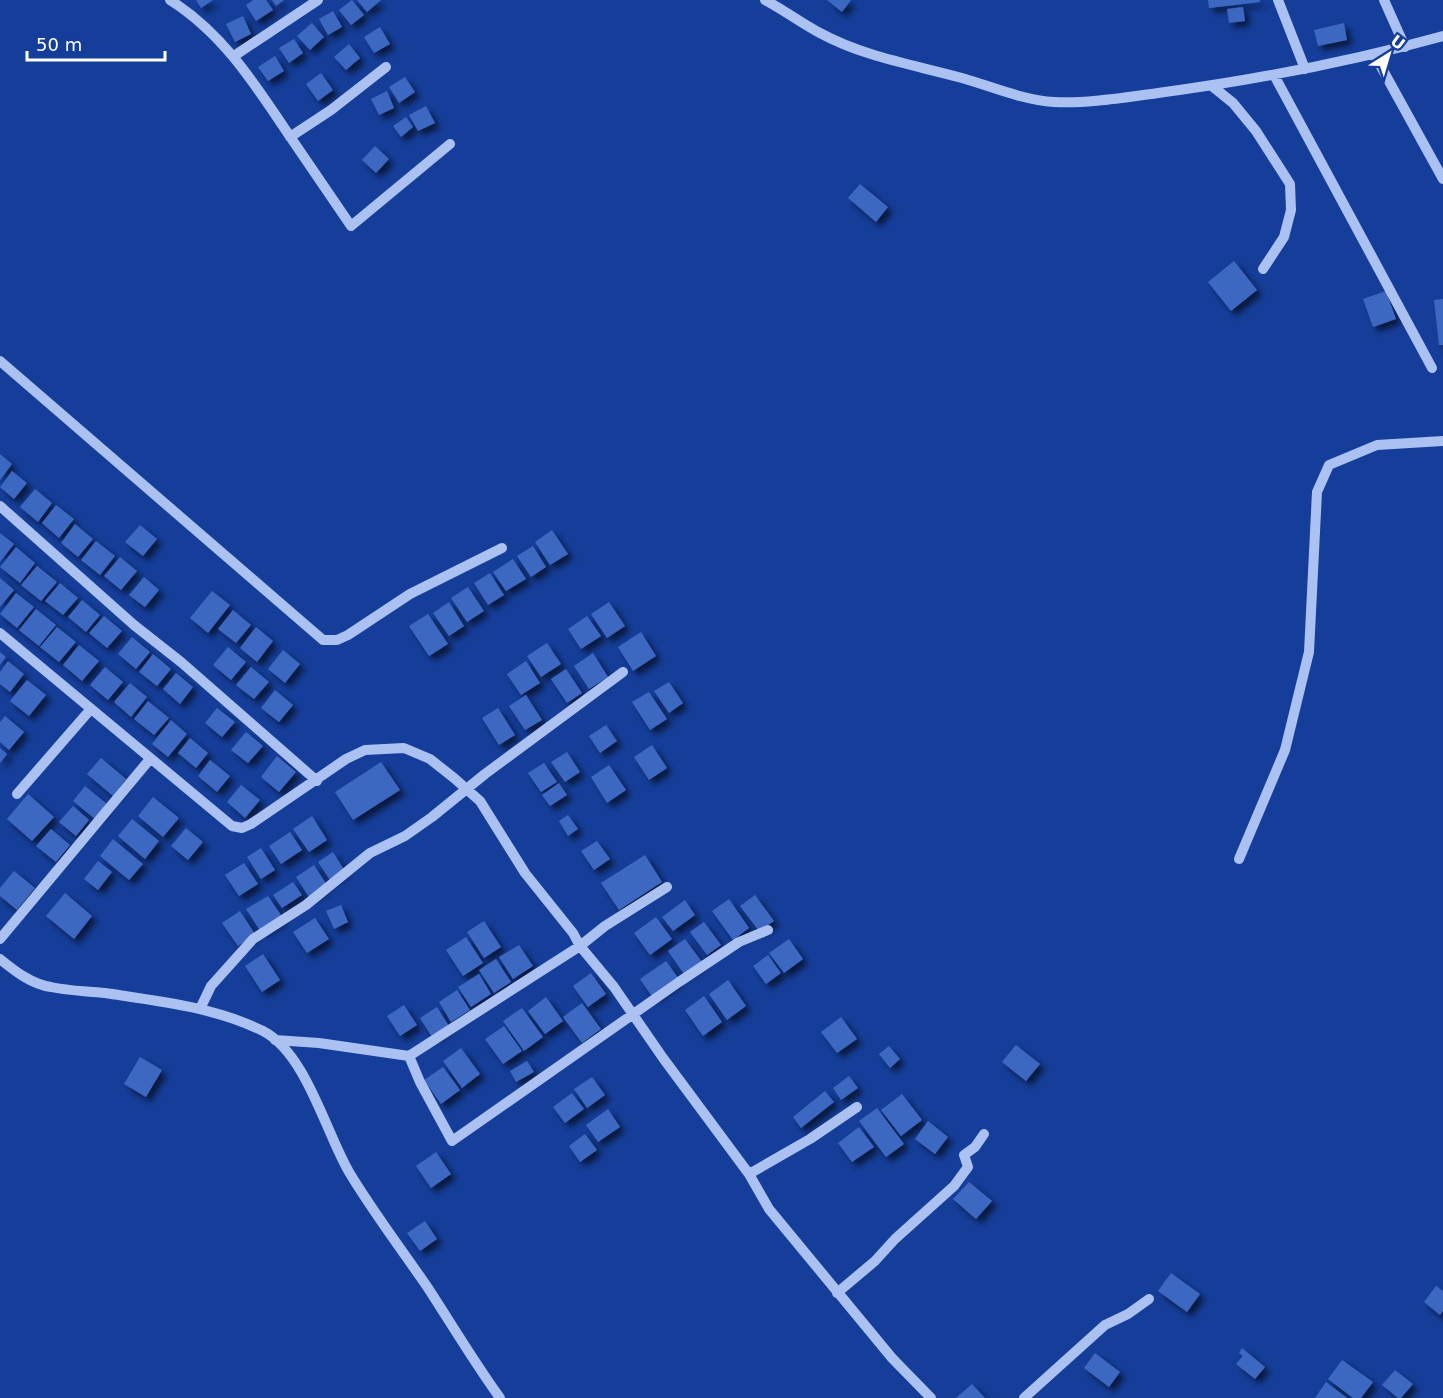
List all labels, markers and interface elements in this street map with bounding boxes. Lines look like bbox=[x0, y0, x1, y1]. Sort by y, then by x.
scale bar bbox=[27, 24, 165, 62]
north arrow bbox=[1359, 24, 1419, 84]
text: U bbox=[1387, 31, 1409, 54]
text: 50 m bbox=[36, 34, 82, 55]

